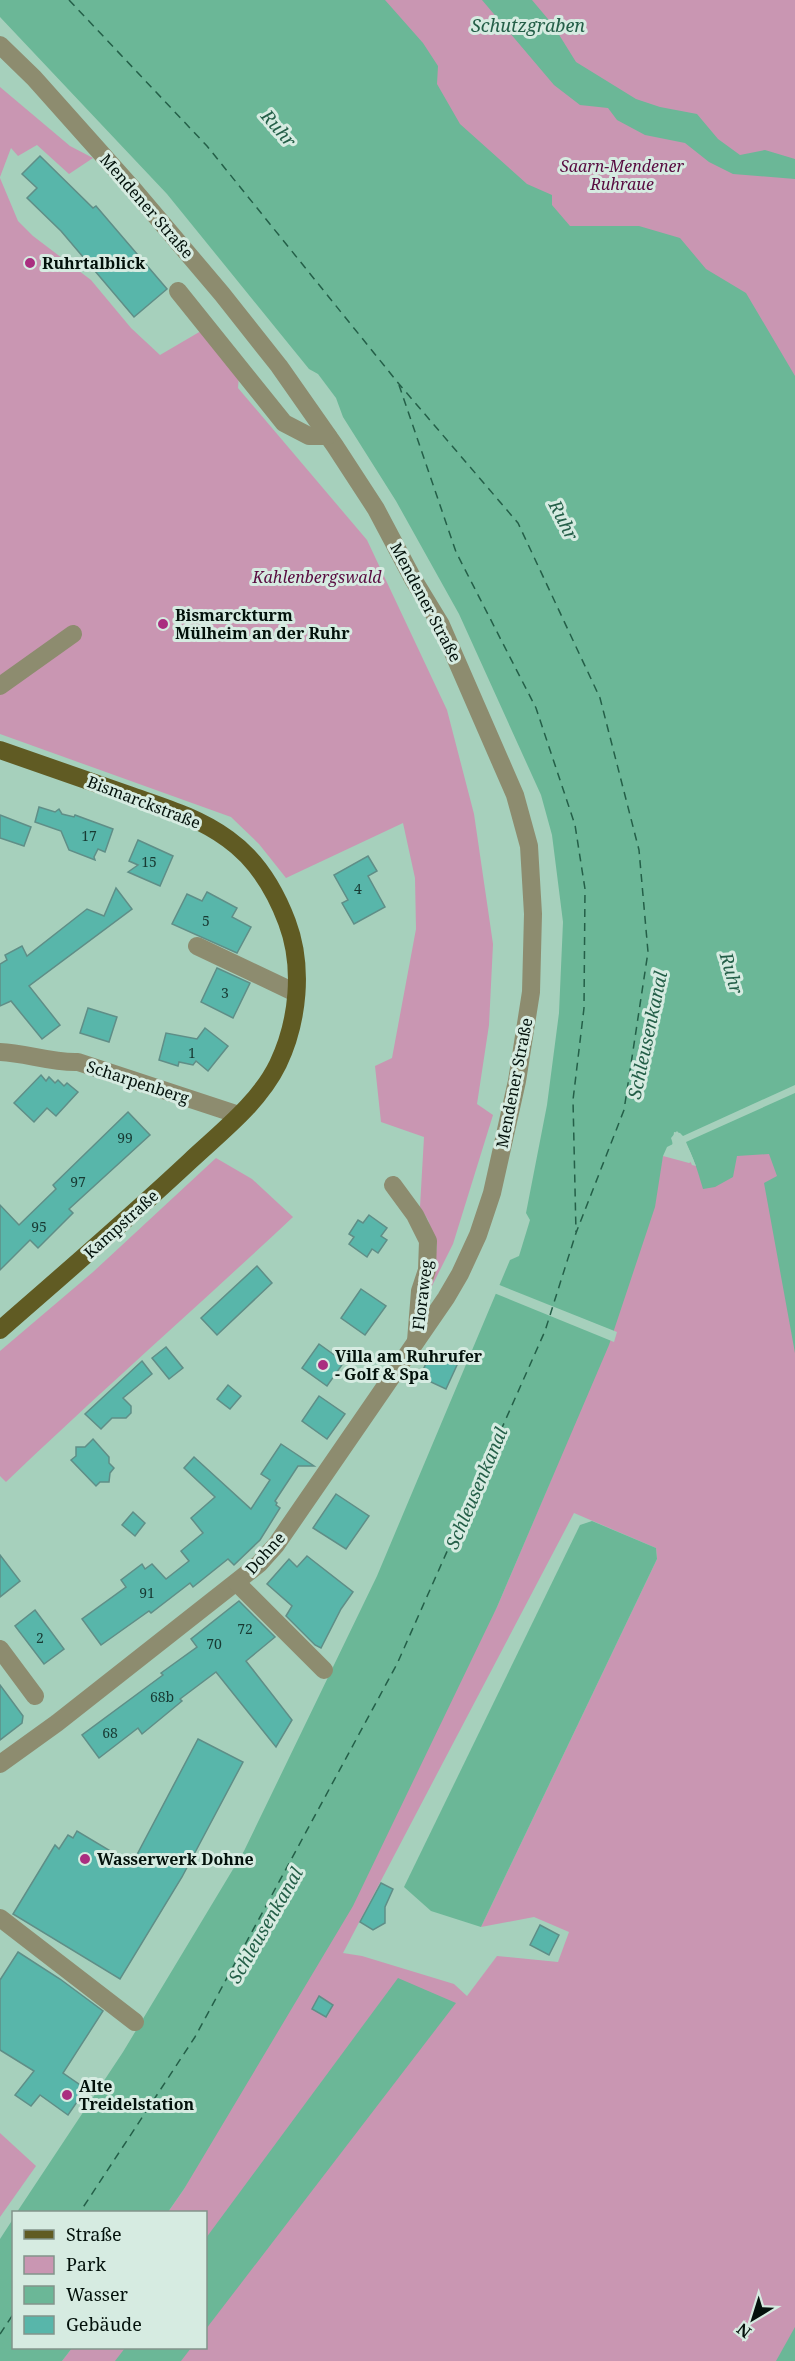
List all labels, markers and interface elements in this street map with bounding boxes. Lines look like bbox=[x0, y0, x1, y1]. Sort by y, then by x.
water label: Schutzgraben bbox=[471, 13, 585, 37]
water label: Ruhr bbox=[256, 104, 302, 152]
street label: Mendener Straße bbox=[95, 149, 199, 263]
park label: Saarn-Mendener Ruhraue bbox=[560, 155, 684, 195]
place label: Ruhrtalblick bbox=[42, 252, 146, 274]
marker: Ruhrtalblick bbox=[23, 256, 37, 270]
water label: Ruhr bbox=[543, 495, 584, 545]
street label: Mendener Straße bbox=[385, 538, 467, 666]
park label: Kahlenbergswald bbox=[251, 566, 382, 588]
place label: Bismarckturm Mülheim an der Ruhr bbox=[175, 604, 350, 644]
marker: Bismarckturm Mülheim an der Ruhr bbox=[156, 617, 170, 631]
street label: Bismarckstraße bbox=[84, 770, 204, 834]
house number: 17 bbox=[81, 826, 97, 845]
house number: 15 bbox=[141, 852, 157, 871]
house number: 4 bbox=[354, 879, 362, 898]
house number: 5 bbox=[202, 911, 210, 930]
water label: Ruhr bbox=[714, 949, 749, 997]
water label: Schleusenkanal bbox=[622, 969, 672, 1101]
house number: 3 bbox=[221, 983, 229, 1002]
street label: Mendener Straße bbox=[491, 1016, 537, 1150]
house number: 1 bbox=[188, 1043, 196, 1062]
street label: Scharpenberg bbox=[84, 1055, 192, 1109]
house number: 99 bbox=[117, 1128, 133, 1147]
house number: 97 bbox=[70, 1172, 86, 1191]
street label: Kampstraße bbox=[79, 1185, 163, 1263]
house number: 95 bbox=[31, 1217, 47, 1236]
street label: Floraweg bbox=[407, 1258, 437, 1331]
place label: Villa am Ruhrufer - Golf & Spa bbox=[335, 1345, 483, 1385]
marker: Villa am Ruhrufer - Golf & Spa bbox=[316, 1358, 330, 1372]
water label: Schleusenkanal bbox=[440, 1423, 513, 1552]
street label: Dohne bbox=[240, 1527, 290, 1579]
house number: 91 bbox=[139, 1583, 155, 1602]
house number: 72 bbox=[237, 1619, 253, 1638]
house number: 2 bbox=[36, 1628, 44, 1647]
house number: 70 bbox=[206, 1634, 222, 1653]
house number: 68b bbox=[150, 1687, 174, 1706]
house number: 68 bbox=[102, 1723, 118, 1742]
place label: Wasserwerk Dohne bbox=[97, 1848, 254, 1870]
marker: Wasserwerk Dohne bbox=[78, 1852, 92, 1866]
water label: Schleusenkanal bbox=[222, 1862, 308, 1987]
place label: Alte Treidelstation bbox=[79, 2075, 194, 2115]
marker: Alte Treidelstation bbox=[60, 2088, 74, 2102]
legend bbox=[12, 2211, 207, 2349]
text: Straße bbox=[66, 2222, 122, 2246]
text: Park bbox=[66, 2252, 106, 2276]
text: Wasser bbox=[66, 2282, 129, 2306]
north arrow bbox=[723, 2289, 783, 2349]
text: Gebäude bbox=[66, 2312, 142, 2336]
text: N bbox=[732, 2318, 756, 2343]

